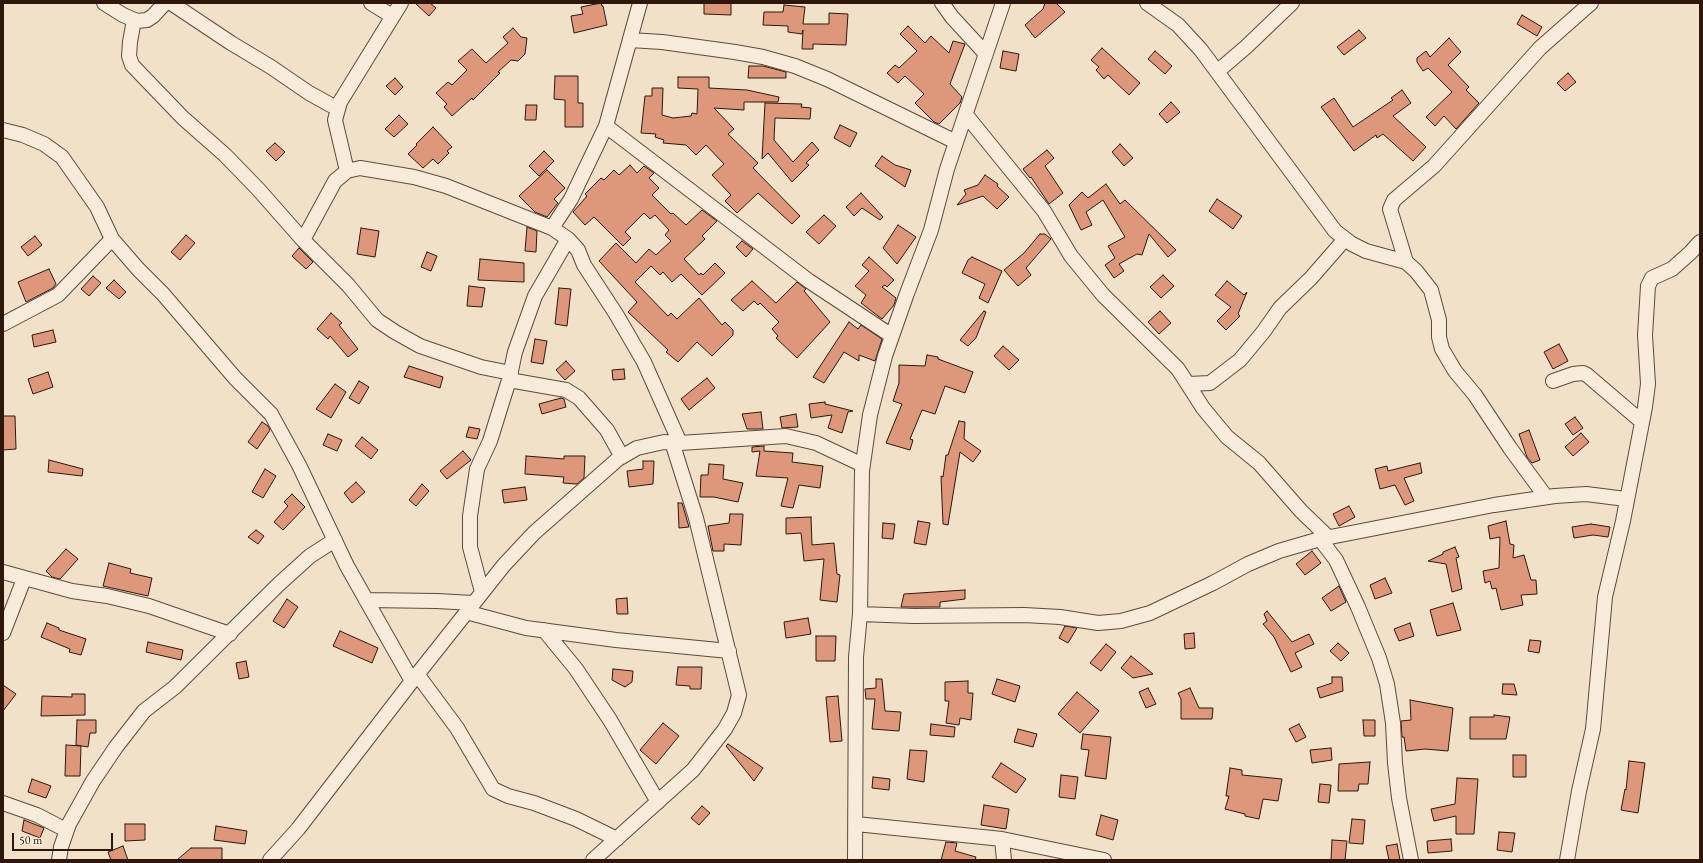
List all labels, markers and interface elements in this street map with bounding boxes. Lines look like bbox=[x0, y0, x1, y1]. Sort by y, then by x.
scale bar bbox=[14, 825, 115, 851]
text: 50 m bbox=[19, 832, 42, 848]

